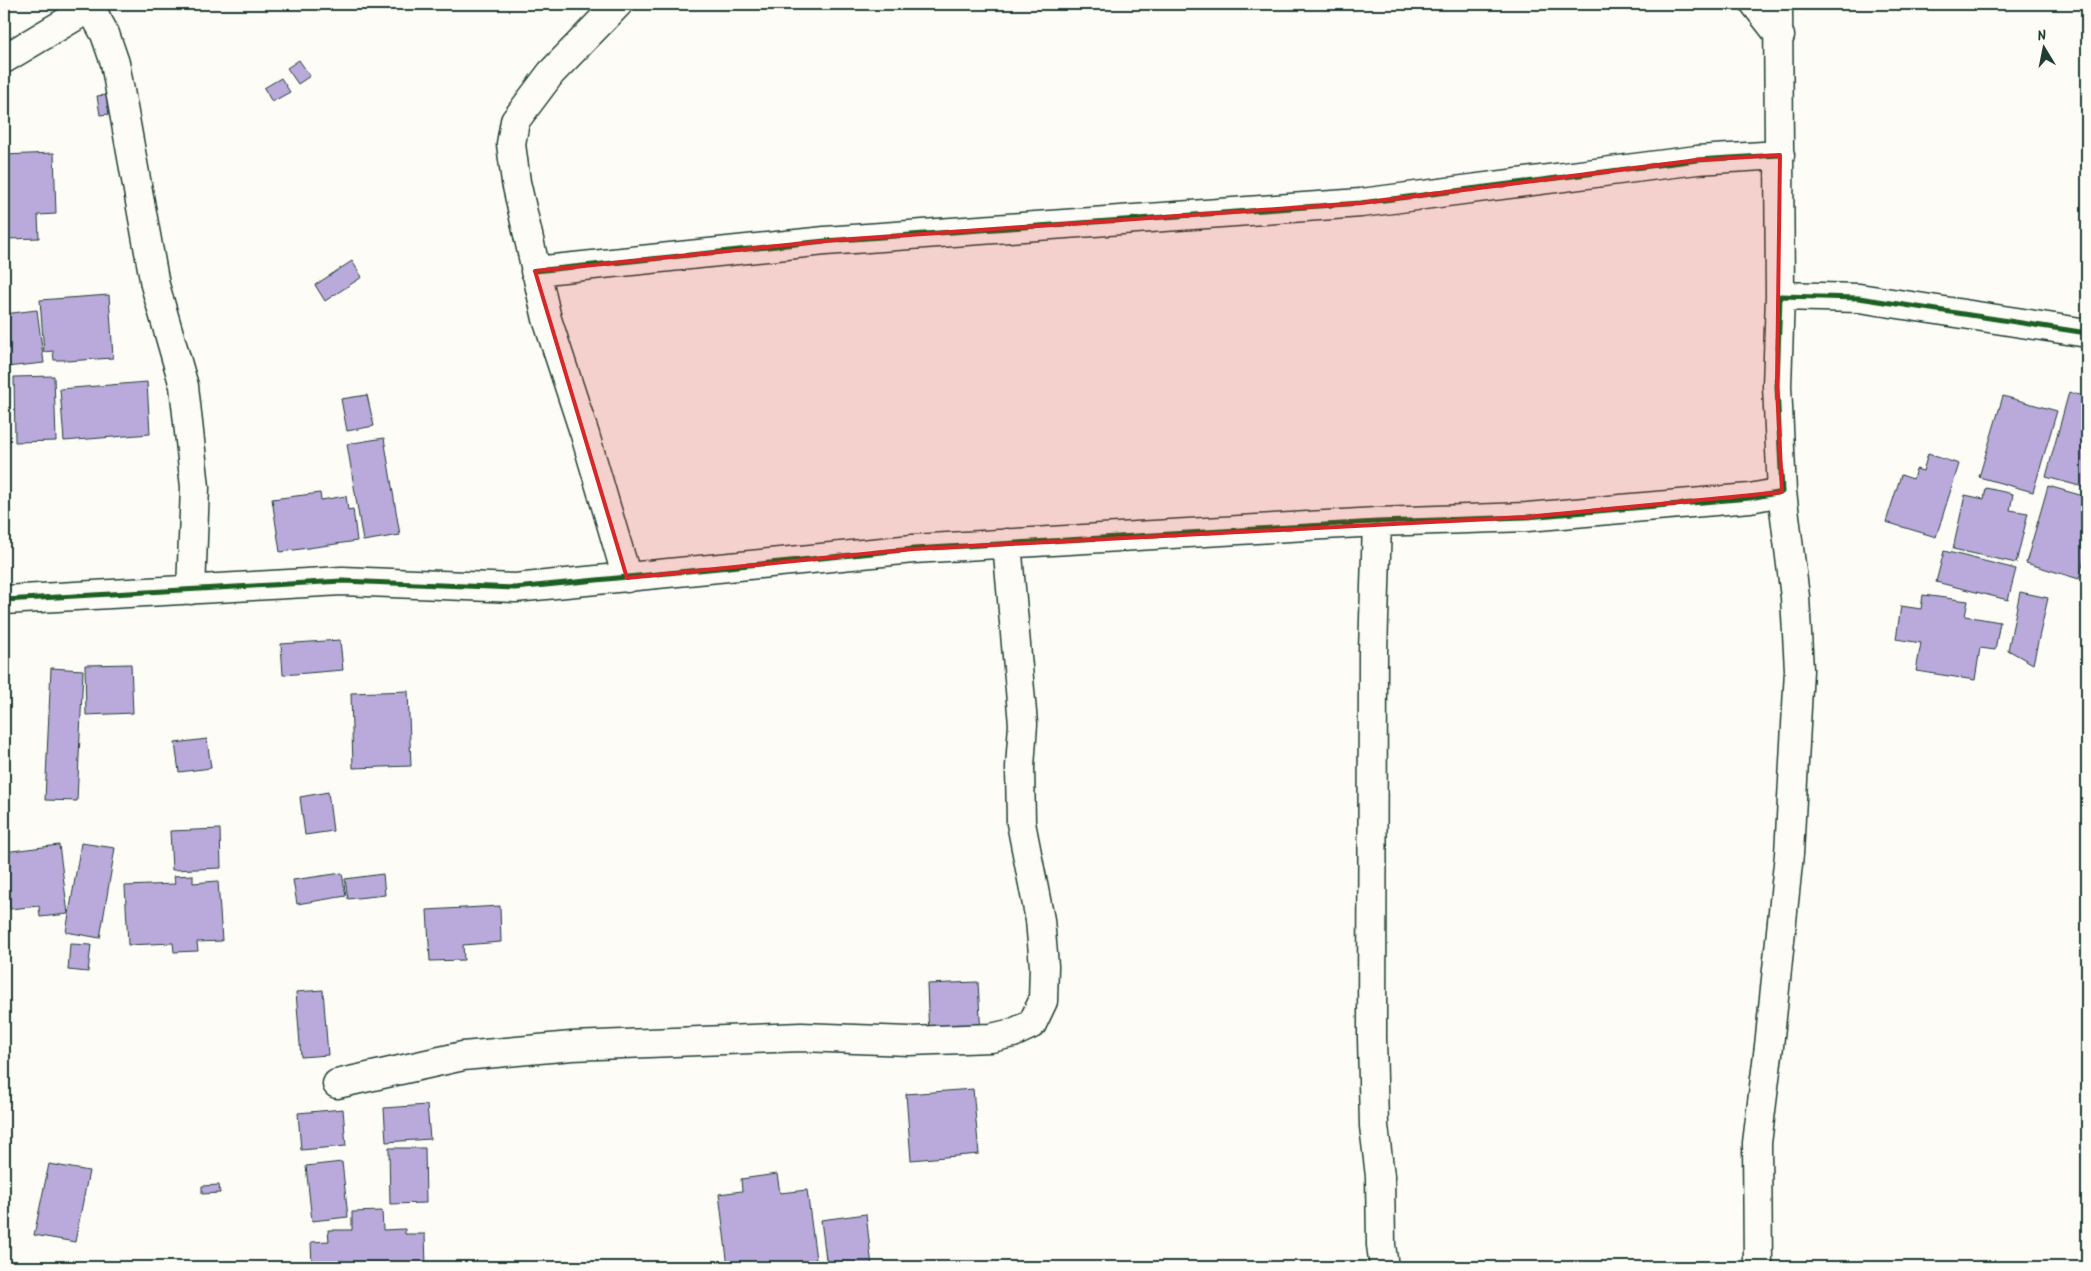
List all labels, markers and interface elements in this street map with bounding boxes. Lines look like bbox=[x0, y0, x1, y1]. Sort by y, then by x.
north arrow bbox=[2018, 22, 2068, 72]
text: N bbox=[2036, 25, 2048, 48]

